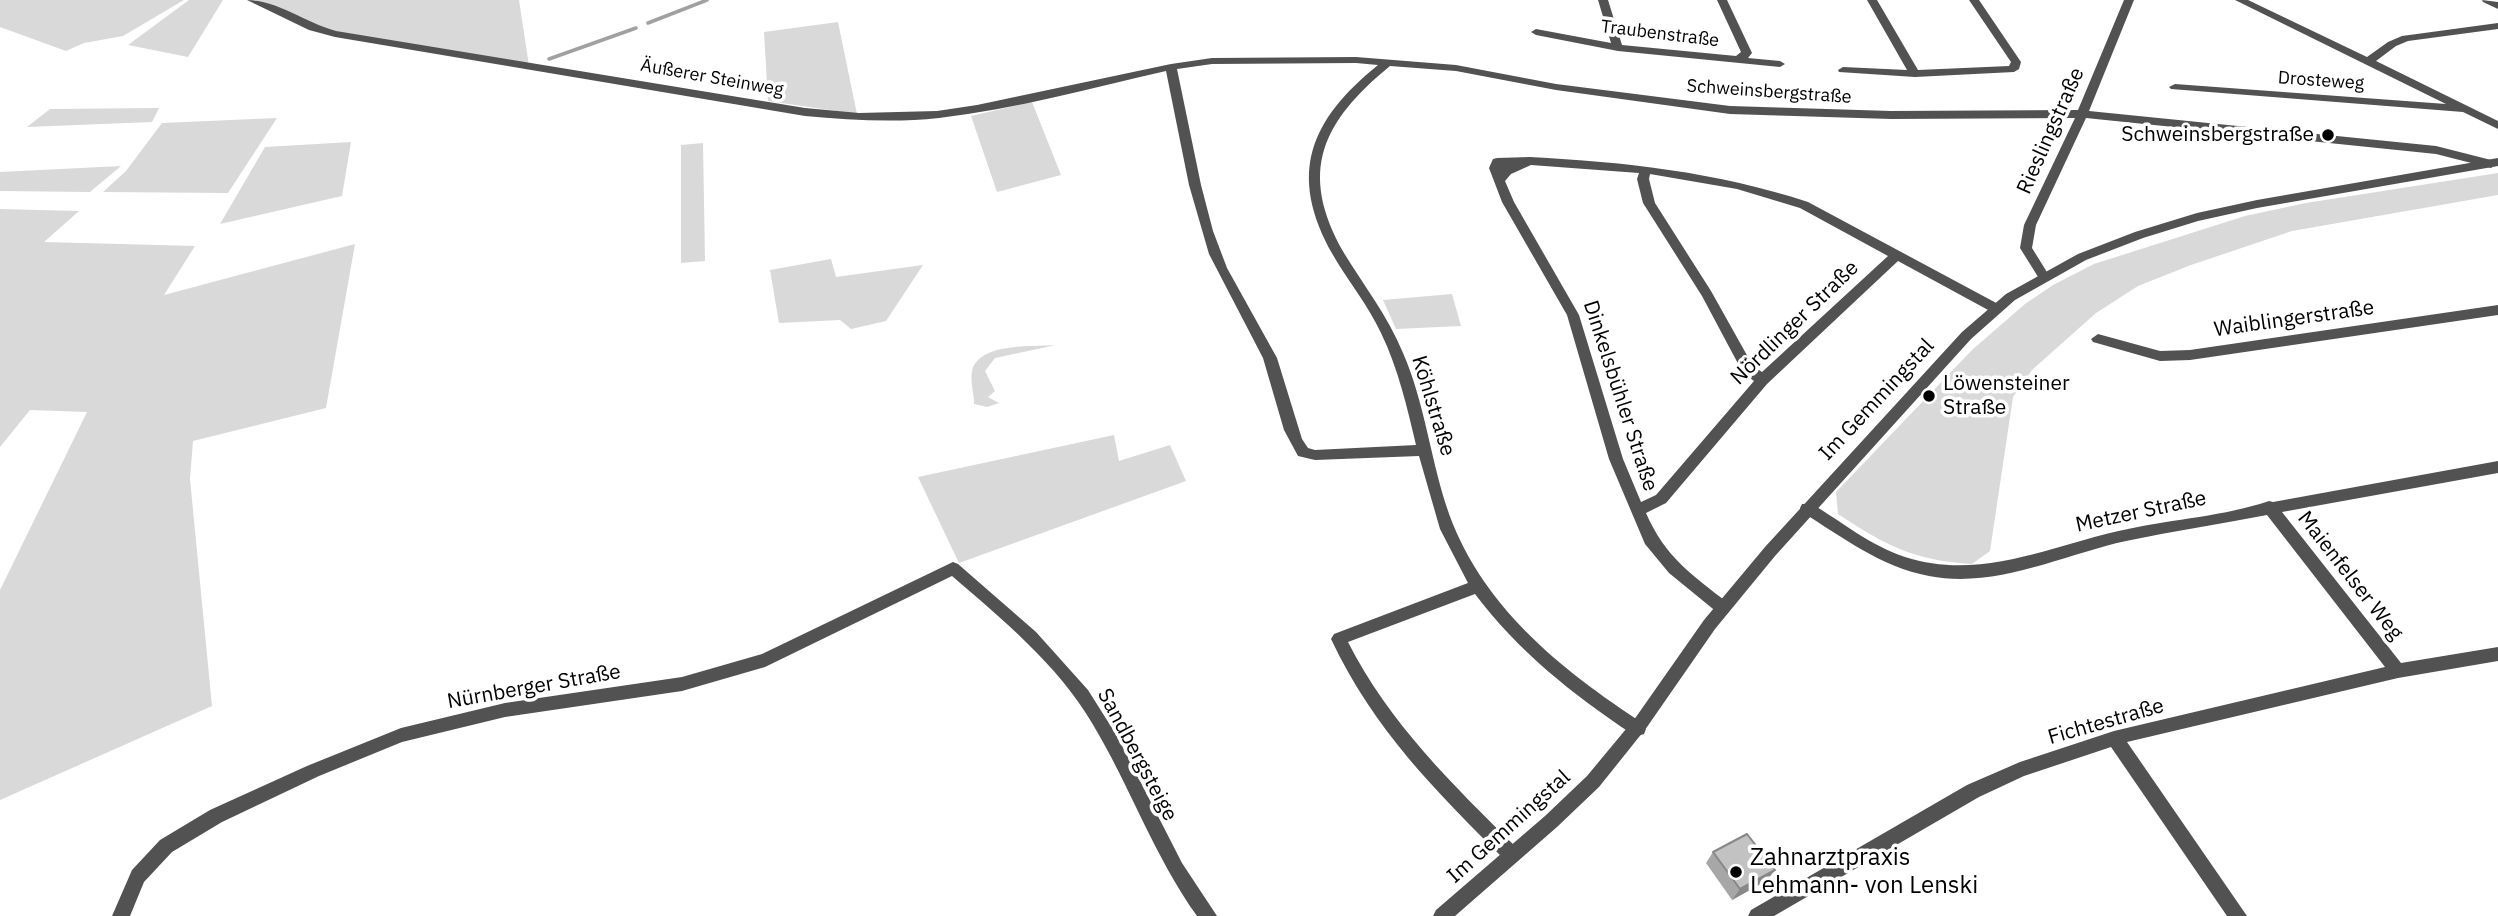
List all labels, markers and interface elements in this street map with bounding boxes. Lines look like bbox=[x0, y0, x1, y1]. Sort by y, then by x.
street label: Traubenstraße bbox=[1600, 16, 1720, 52]
street label: Äußerer Steinweg bbox=[639, 55, 785, 101]
street label: Rieslingstraße bbox=[2012, 64, 2090, 198]
street label: Drosteweg bbox=[2277, 67, 2365, 95]
street label: Schweinsbergstraße bbox=[1686, 75, 1852, 109]
place label: Schweinsbergstraße bbox=[2121, 122, 2314, 148]
marker: Schweinsbergstraße bbox=[2320, 127, 2336, 143]
street label: Nördlinger Straße bbox=[1726, 256, 1864, 390]
street label: Waiblingerstraße bbox=[2212, 295, 2376, 343]
street label: Dinkelsbühler Straße bbox=[1577, 298, 1663, 494]
street label: Im Gemmingstal bbox=[1814, 334, 1940, 466]
street label: Köhlstraße bbox=[1406, 353, 1460, 459]
place label: Löwensteiner Straße bbox=[1943, 371, 2070, 421]
marker: Löwensteiner Straße bbox=[1921, 388, 1937, 404]
street label: Metzer Straße bbox=[2073, 486, 2209, 538]
street label: Maienfelser Weg bbox=[2292, 507, 2408, 645]
street label: Nürnberger Straße bbox=[445, 659, 623, 715]
street label: Sandbergsteige bbox=[1092, 685, 1182, 825]
street label: Fichtestraße bbox=[2045, 693, 2167, 751]
street label: Im Gemmingstal bbox=[1442, 765, 1576, 889]
place label: Zahnarztpraxis Lehmann- von Lenski bbox=[1750, 844, 1978, 900]
marker: Zahnarztpraxis Lehmann- von Lenski bbox=[1728, 864, 1744, 880]

